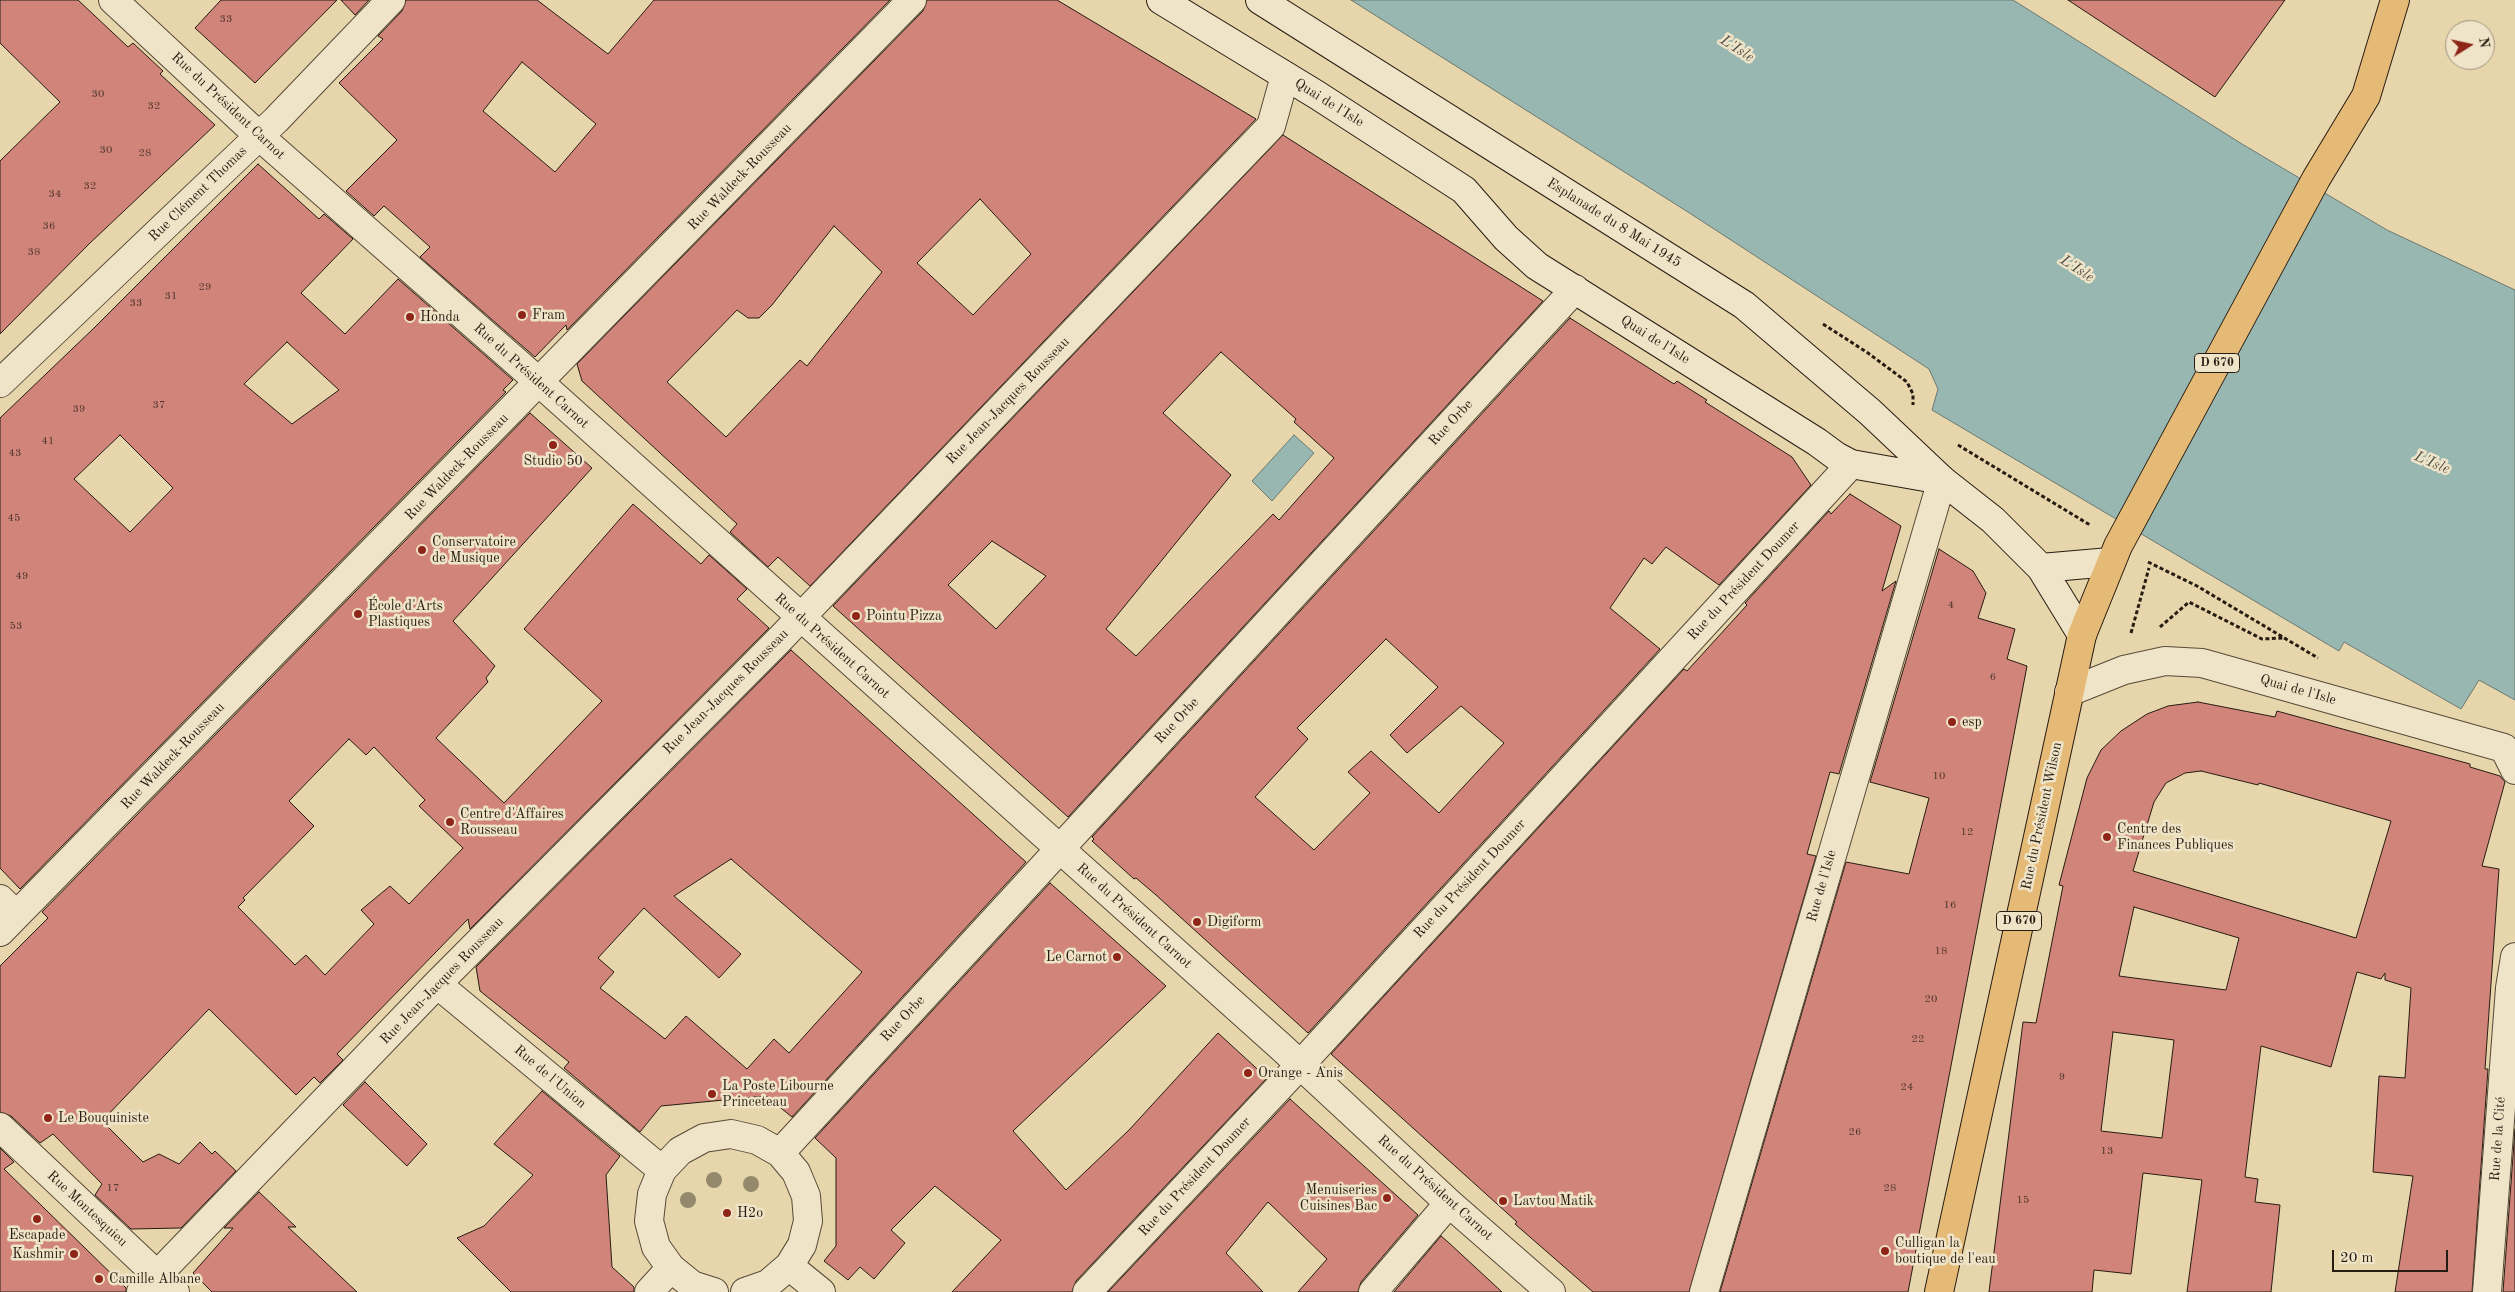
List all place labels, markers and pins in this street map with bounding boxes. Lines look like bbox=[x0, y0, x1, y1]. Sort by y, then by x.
place label: Fram bbox=[532, 307, 565, 323]
place label: Honda bbox=[420, 309, 460, 325]
marker: Fram bbox=[516, 309, 528, 321]
marker: Honda bbox=[404, 311, 416, 323]
marker: Studio 50 bbox=[547, 439, 559, 451]
place label: Studio 50 bbox=[523, 453, 583, 469]
place label: Conservatoire de Musique bbox=[432, 534, 516, 566]
marker: Conservatoire de Musique bbox=[416, 544, 428, 556]
place label: École d'Arts Plastiques bbox=[368, 598, 443, 630]
marker: École d'Arts Plastiques bbox=[352, 608, 364, 620]
place label: Pointu Pizza bbox=[866, 608, 942, 624]
marker: Pointu Pizza bbox=[850, 610, 862, 622]
place label: esp bbox=[1962, 714, 1982, 730]
marker: esp bbox=[1946, 716, 1958, 728]
place label: Centre d'Affaires Rousseau bbox=[460, 806, 564, 839]
marker: Centre d'Affaires Rousseau bbox=[444, 816, 456, 828]
place label: Centre des Finances Publiques bbox=[2117, 821, 2234, 854]
marker: Centre des Finances Publiques bbox=[2101, 831, 2113, 843]
place label: Digiform bbox=[1207, 914, 1261, 930]
marker: Digiform bbox=[1191, 916, 1203, 928]
place label: Le Carnot bbox=[1046, 949, 1107, 965]
marker: Le Carnot bbox=[1111, 951, 1123, 963]
place label: Orange - Anis bbox=[1258, 1065, 1343, 1081]
marker: Orange - Anis bbox=[1242, 1067, 1254, 1079]
place label: La Poste Libourne Princeteau bbox=[722, 1078, 834, 1110]
marker: La Poste Libourne Princeteau bbox=[706, 1088, 718, 1100]
place label: Le Bouquiniste bbox=[58, 1110, 149, 1126]
marker: Le Bouquiniste bbox=[42, 1112, 54, 1124]
place label: Menuiseries Cuisines Bac bbox=[1300, 1182, 1377, 1214]
marker: Menuiseries Cuisines Bac bbox=[1381, 1192, 1393, 1204]
place label: Lavtou Matik bbox=[1513, 1193, 1594, 1209]
marker: Lavtou Matik bbox=[1497, 1195, 1509, 1207]
place label: H2o bbox=[737, 1205, 763, 1221]
marker: H2o bbox=[721, 1207, 733, 1219]
marker: Escapade bbox=[31, 1213, 43, 1225]
place label: Escapade bbox=[9, 1227, 65, 1243]
place label: Culligan la boutique de l'eau bbox=[1895, 1235, 1996, 1268]
marker: Culligan la boutique de l'eau bbox=[1879, 1245, 1891, 1257]
place label: Kashmir bbox=[12, 1246, 64, 1262]
marker: Kashmir bbox=[68, 1248, 80, 1260]
place label: Camille Albane bbox=[109, 1271, 201, 1287]
marker: Camille Albane bbox=[93, 1273, 105, 1285]

